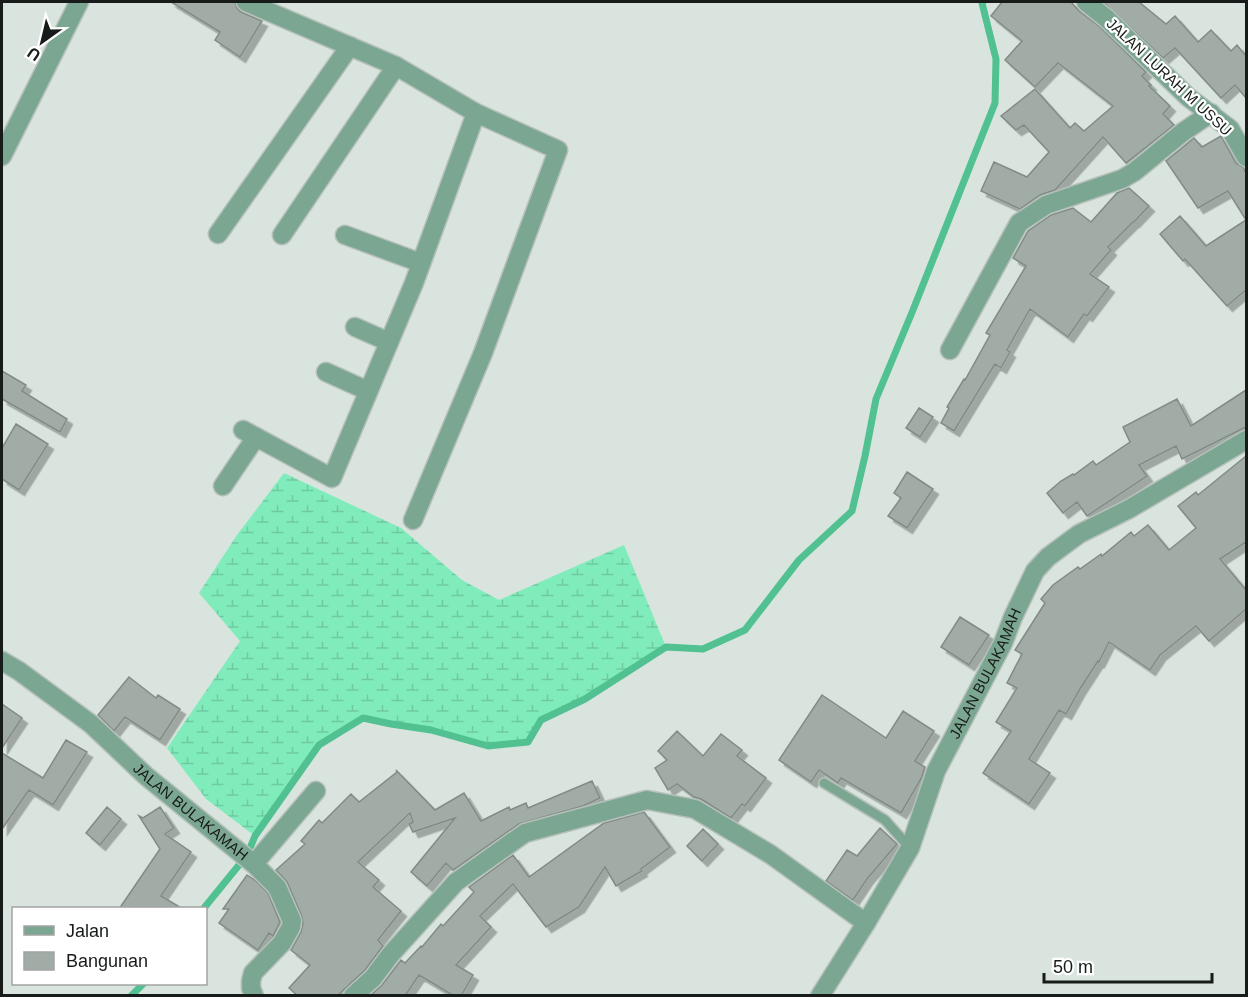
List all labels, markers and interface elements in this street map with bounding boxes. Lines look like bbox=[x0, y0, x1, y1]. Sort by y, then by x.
north arrow bbox=[12, 12, 72, 72]
street label: JALAN LURAH M USSU bbox=[1103, 14, 1235, 139]
text: U bbox=[24, 44, 43, 64]
street label: JALAN BULAKAMAH bbox=[946, 605, 1024, 741]
street label: JALAN BULAKAMAH bbox=[130, 759, 252, 864]
legend bbox=[12, 907, 207, 985]
text: Jalan bbox=[66, 921, 109, 941]
scale bar bbox=[1044, 946, 1212, 984]
text: Bangunan bbox=[66, 951, 148, 971]
text: 50 m bbox=[1053, 957, 1093, 977]

